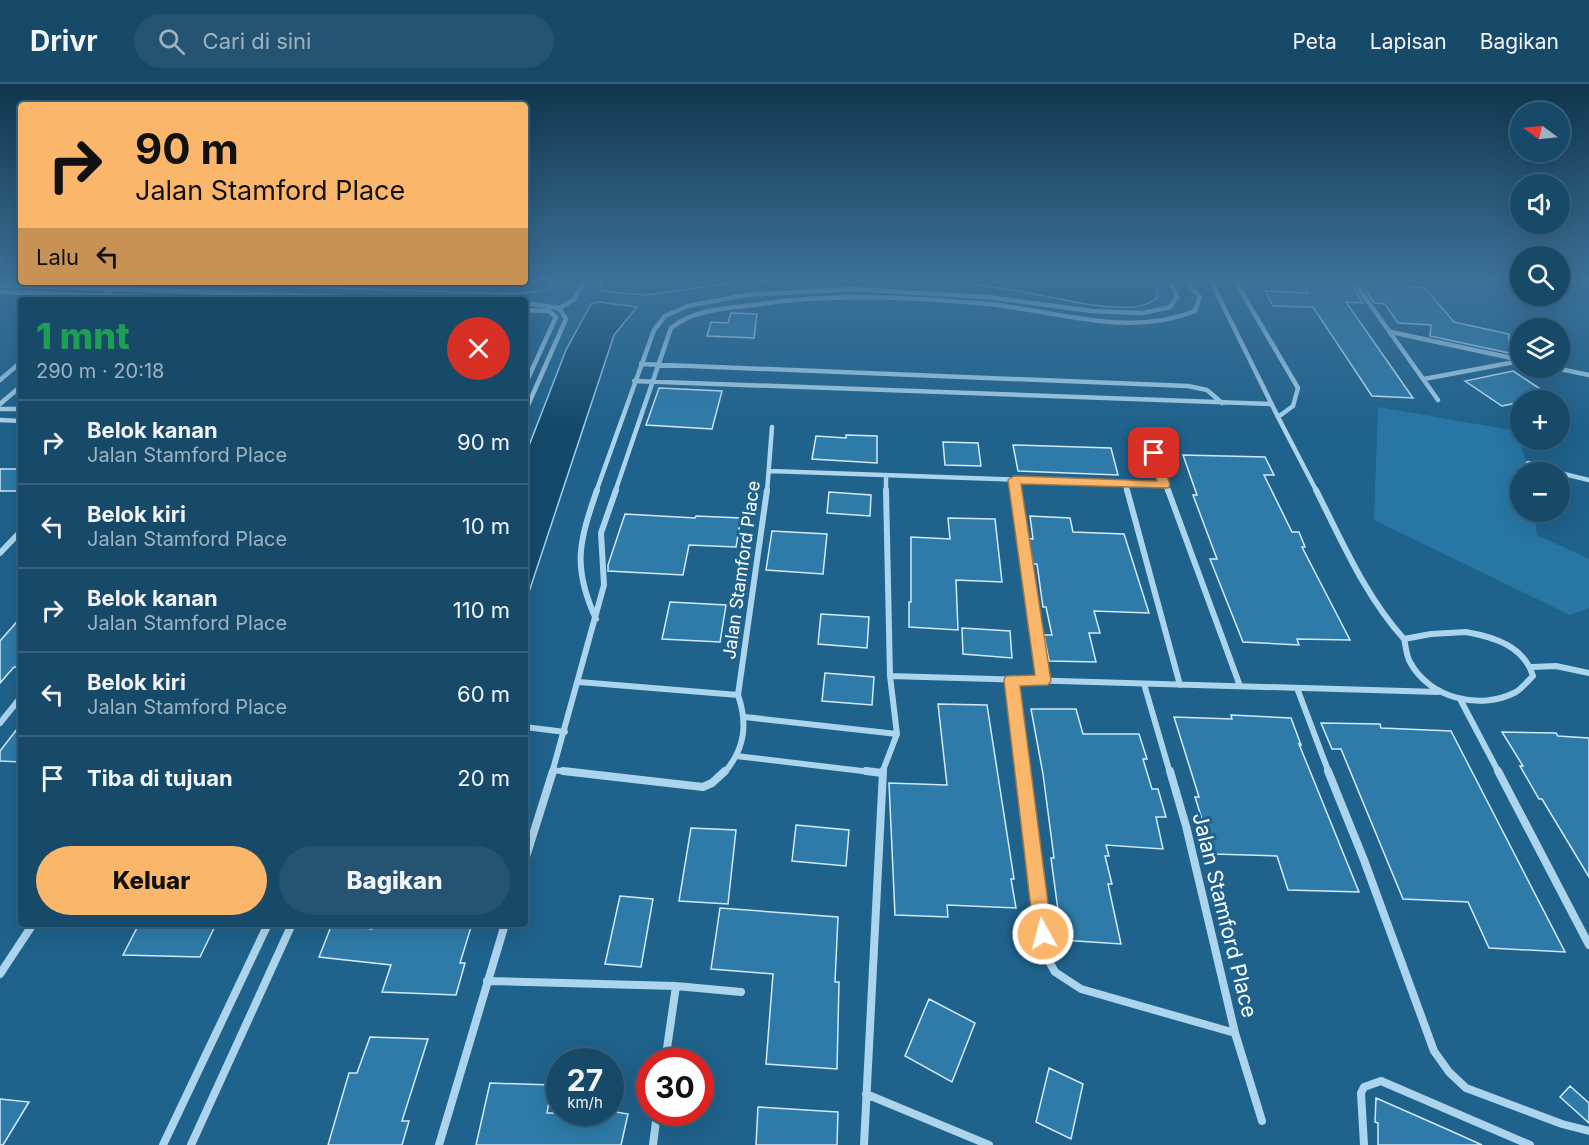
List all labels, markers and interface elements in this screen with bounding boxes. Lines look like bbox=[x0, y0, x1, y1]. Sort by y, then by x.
search box bbox=[134, 14, 554, 68]
text: Drivr bbox=[30, 24, 98, 58]
icon: search bbox=[155, 25, 188, 58]
text: Cari di sini bbox=[203, 28, 311, 54]
text: Peta bbox=[1293, 29, 1337, 54]
text: Lapisan bbox=[1370, 29, 1447, 54]
text: Bagikan bbox=[1480, 29, 1559, 54]
north arrow bbox=[1510, 102, 1570, 162]
map controls bbox=[1510, 102, 1570, 522]
text: 90 m bbox=[135, 123, 239, 174]
icon: right bbox=[36, 126, 114, 204]
text: Jalan Stamford Place bbox=[135, 174, 405, 207]
button: sound bbox=[1510, 174, 1570, 234]
icon: left bbox=[91, 240, 124, 273]
text: Lalu bbox=[36, 244, 79, 270]
button: search bbox=[1510, 246, 1570, 306]
text: 1 mnt bbox=[36, 314, 130, 358]
button: close bbox=[447, 317, 510, 380]
button: layers bbox=[1510, 318, 1570, 378]
text: 290 m · 20:18 bbox=[36, 359, 164, 383]
button: + bbox=[1510, 390, 1570, 450]
text: Belok kanan bbox=[87, 417, 218, 443]
icon: right bbox=[36, 426, 69, 459]
pin bbox=[1128, 427, 1179, 478]
text: 90 m bbox=[457, 429, 510, 455]
icon: arrive bbox=[1137, 436, 1170, 469]
text: Jalan Stamford Place bbox=[87, 443, 287, 467]
button: − bbox=[1510, 462, 1570, 522]
street label: Jalan Stamford Place bbox=[718, 479, 764, 661]
text: Belok kiri bbox=[87, 501, 186, 527]
icon: left bbox=[36, 510, 69, 543]
text: 10 m bbox=[462, 513, 510, 539]
text: Jalan Stamford Place bbox=[87, 527, 287, 551]
text: Belok kanan bbox=[87, 585, 218, 611]
icon: right bbox=[36, 594, 69, 627]
text: 110 m bbox=[453, 597, 510, 623]
text: Jalan Stamford Place bbox=[87, 611, 287, 635]
text: Belok kiri bbox=[87, 669, 186, 695]
icon: left bbox=[36, 678, 69, 711]
text: 60 m bbox=[457, 681, 510, 707]
text: Jalan Stamford Place bbox=[87, 695, 287, 719]
icon: arrive bbox=[36, 762, 69, 795]
text: Tiba di tujuan bbox=[87, 765, 233, 791]
text: 20 m bbox=[457, 765, 510, 791]
street label: Jalan Stamford Place bbox=[1187, 810, 1263, 1020]
button: Keluar bbox=[36, 846, 267, 915]
button: Bagikan bbox=[279, 846, 510, 915]
position arrow bbox=[1011, 902, 1075, 966]
speed limit sign: 30 bbox=[636, 1048, 714, 1126]
text: 27 bbox=[567, 1062, 603, 1098]
text: km/h bbox=[567, 1093, 603, 1112]

